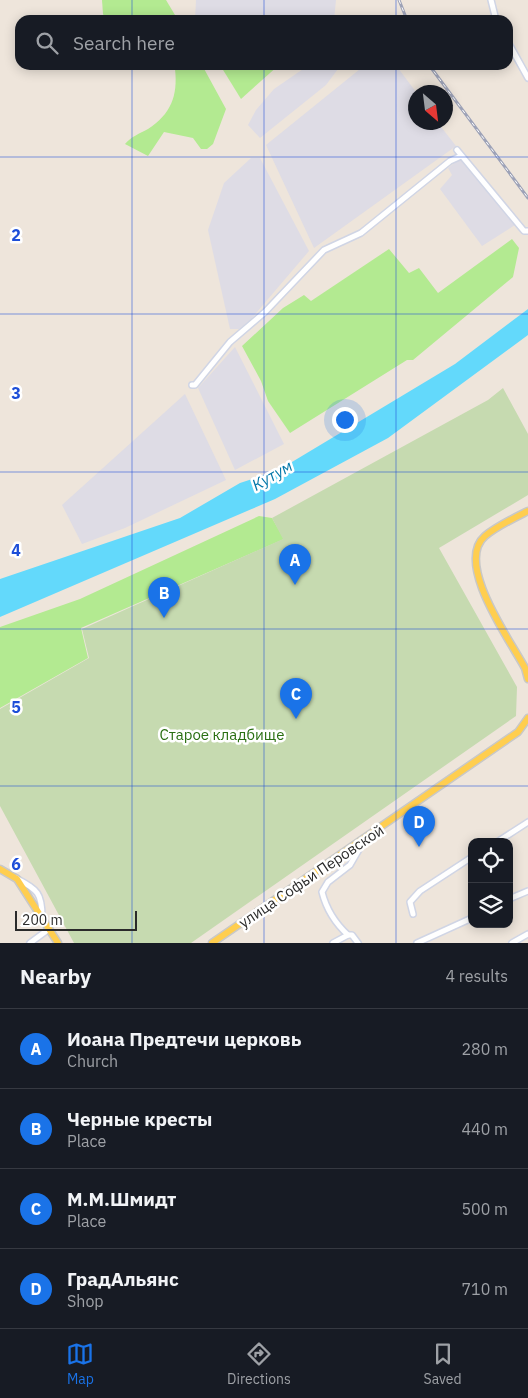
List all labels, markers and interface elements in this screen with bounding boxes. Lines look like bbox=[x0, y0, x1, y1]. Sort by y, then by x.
search box bbox=[15, 15, 513, 70]
icon: search bbox=[33, 29, 61, 57]
text: Search here bbox=[73, 31, 175, 55]
north arrow bbox=[408, 85, 453, 130]
text: 2 bbox=[11, 225, 21, 245]
text: 3 bbox=[11, 383, 21, 403]
your location bbox=[332, 407, 358, 433]
water label: Кутум bbox=[248, 455, 296, 495]
text: 4 bbox=[11, 540, 21, 560]
pin: A bbox=[279, 544, 311, 585]
pin: B bbox=[148, 577, 180, 618]
pin: C bbox=[280, 678, 312, 719]
text: 5 bbox=[11, 697, 21, 717]
park label: Старое кладбище bbox=[160, 725, 284, 744]
pin: D bbox=[403, 806, 435, 847]
street label: улица Софьи Перовской bbox=[235, 820, 387, 932]
map controls bbox=[468, 838, 513, 928]
button: locate bbox=[468, 838, 513, 883]
text: 6 bbox=[11, 854, 21, 874]
button: layers bbox=[468, 883, 513, 928]
scale bar bbox=[15, 908, 138, 931]
text: 200 m bbox=[22, 911, 63, 929]
text: Nearby bbox=[20, 962, 91, 990]
text: 4 results bbox=[445, 966, 508, 986]
text: Иоана Предтечи церковь bbox=[67, 1027, 301, 1051]
text: A bbox=[31, 1039, 41, 1059]
text: 280 m bbox=[461, 1039, 508, 1059]
text: Church bbox=[67, 1051, 118, 1071]
text: Черные кресты bbox=[67, 1107, 212, 1131]
text: B bbox=[31, 1119, 41, 1139]
text: 440 m bbox=[461, 1119, 508, 1139]
text: Place bbox=[67, 1131, 106, 1151]
text: М.М.Шмидт bbox=[67, 1187, 176, 1211]
text: C bbox=[31, 1199, 41, 1219]
text: 500 m bbox=[461, 1199, 508, 1219]
text: Place bbox=[67, 1211, 106, 1231]
text: ГрадАльянс bbox=[67, 1267, 179, 1291]
text: D bbox=[30, 1279, 42, 1299]
text: 710 m bbox=[461, 1279, 508, 1299]
text: Shop bbox=[67, 1291, 104, 1311]
tab: Map bbox=[66, 1340, 94, 1388]
tab: Directions bbox=[227, 1340, 291, 1388]
tab: Saved bbox=[424, 1340, 462, 1388]

